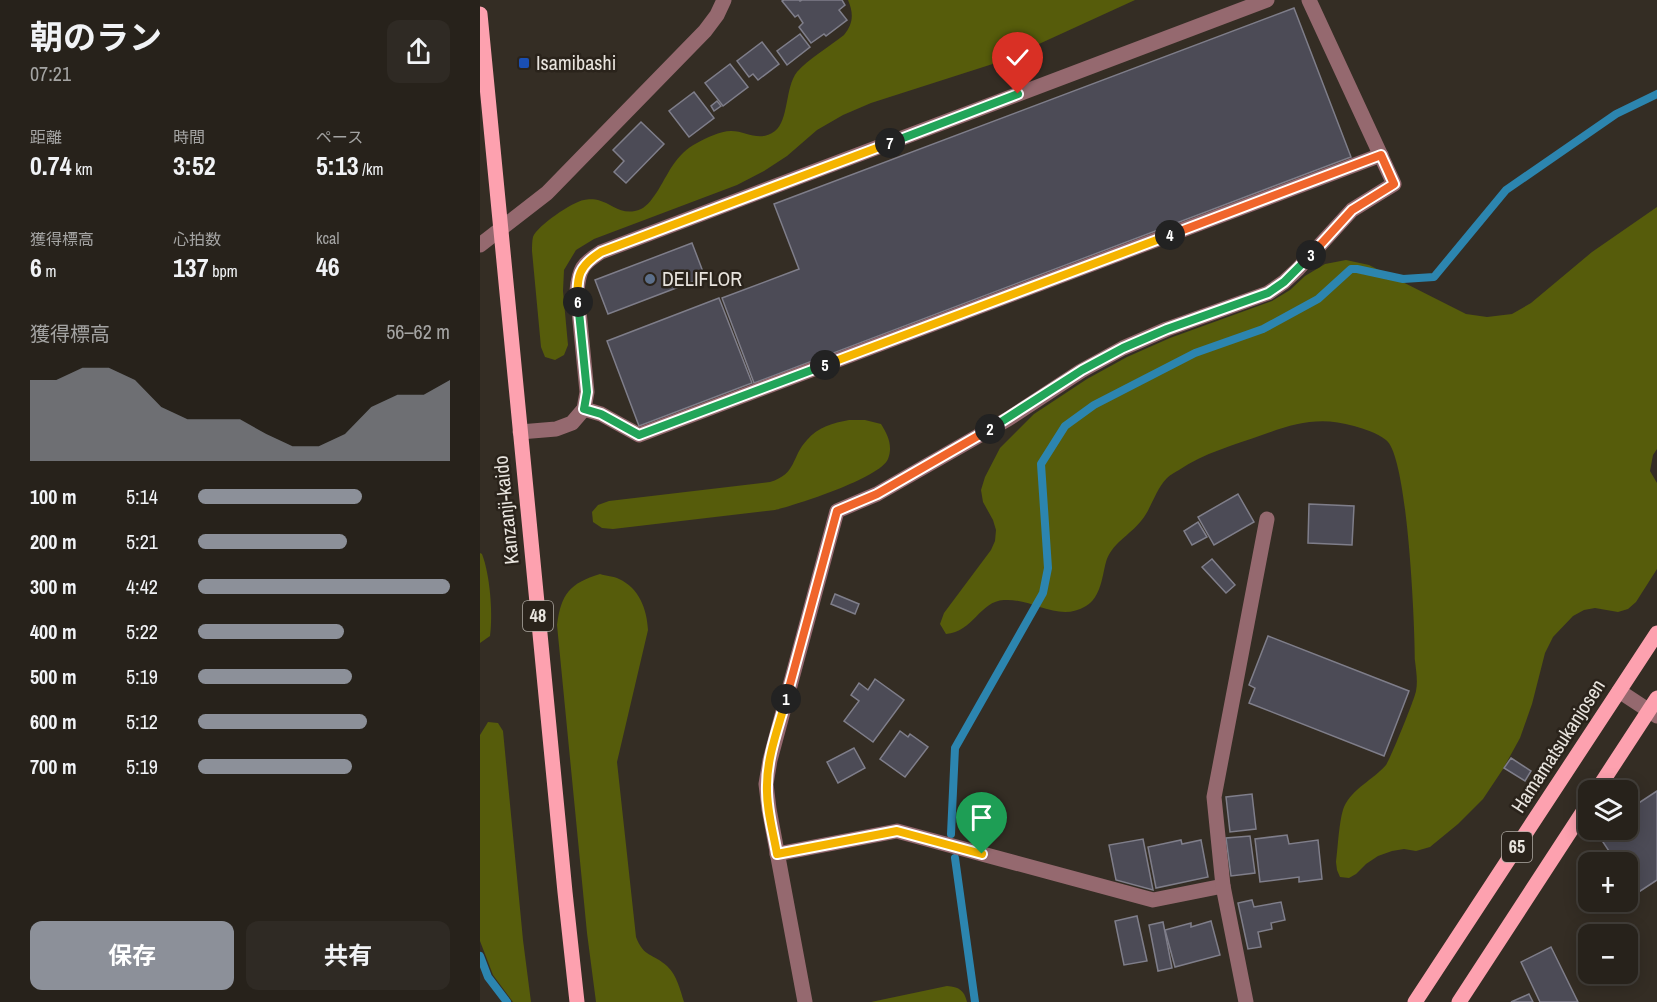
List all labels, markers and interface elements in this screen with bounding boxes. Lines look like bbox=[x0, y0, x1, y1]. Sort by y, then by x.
text: 朝のラン bbox=[30, 15, 162, 59]
button: share bbox=[387, 20, 450, 83]
pin bbox=[992, 32, 1043, 94]
icon: check bbox=[1001, 41, 1034, 74]
place label: Isamibashi bbox=[536, 49, 616, 76]
marker: Isamibashi bbox=[517, 56, 531, 70]
text: 07:21 bbox=[30, 60, 71, 87]
text: 距離 bbox=[30, 126, 62, 148]
text: 時間 bbox=[173, 126, 205, 148]
text: ペース bbox=[316, 126, 363, 148]
pin: 7 bbox=[875, 128, 905, 158]
text: 7 bbox=[886, 132, 894, 154]
text: 0.74 bbox=[30, 148, 72, 183]
text: 3:52 bbox=[173, 148, 216, 183]
text: 5:13 bbox=[316, 148, 359, 183]
text: km bbox=[72, 158, 93, 180]
text: /km bbox=[359, 158, 383, 180]
pin: 4 bbox=[1155, 220, 1185, 250]
text: 4 bbox=[1166, 224, 1174, 246]
text: kcal bbox=[316, 227, 339, 249]
text: 獲得標高 bbox=[30, 228, 94, 250]
text: 心拍数 bbox=[173, 228, 221, 250]
pin: 3 bbox=[1296, 240, 1326, 270]
text: 3 bbox=[1307, 244, 1315, 266]
text: 46 bbox=[316, 249, 340, 284]
text: 6 bbox=[30, 250, 42, 285]
text: 137 bbox=[173, 250, 209, 285]
text: m bbox=[42, 260, 56, 282]
text: bpm bbox=[209, 260, 238, 282]
place label: DELIFLOR bbox=[662, 265, 742, 292]
marker: DELIFLOR bbox=[643, 272, 657, 286]
pin: 6 bbox=[563, 287, 593, 317]
text: 6 bbox=[574, 291, 582, 313]
text: 56–62 m bbox=[386, 318, 450, 345]
text: 獲得標高 bbox=[30, 320, 110, 347]
pin: 5 bbox=[810, 350, 840, 380]
text: 5 bbox=[821, 354, 829, 376]
pin: 2 bbox=[975, 414, 1005, 444]
text: 2 bbox=[986, 418, 994, 440]
street label: Kanzanji-kaido bbox=[486, 454, 525, 566]
text: 100 m bbox=[30, 483, 77, 510]
text: 5:14 bbox=[126, 483, 158, 510]
text: 200 m bbox=[30, 528, 77, 555]
text: 5:21 bbox=[126, 528, 158, 555]
text: 300 m bbox=[30, 573, 77, 600]
text: 4:42 bbox=[126, 573, 158, 600]
road number: 48 bbox=[523, 601, 553, 631]
text: 400 m bbox=[30, 618, 77, 645]
text: 5:22 bbox=[126, 618, 158, 645]
text: 500 m bbox=[30, 663, 77, 690]
text: 5:19 bbox=[126, 663, 158, 690]
street label: Hamamatsukanjosen bbox=[1504, 674, 1611, 818]
pin: 1 bbox=[771, 684, 801, 714]
text: 1 bbox=[782, 688, 790, 710]
text: 600 m bbox=[30, 708, 77, 735]
text: 5:12 bbox=[126, 708, 158, 735]
text: 700 m bbox=[30, 753, 77, 780]
text: 5:19 bbox=[126, 753, 158, 780]
map controls bbox=[1578, 780, 1638, 984]
button: layers bbox=[1578, 780, 1638, 840]
pin bbox=[956, 792, 1007, 854]
icon: arrive bbox=[965, 801, 998, 834]
road number: 65 bbox=[1502, 832, 1532, 862]
button: + bbox=[1578, 852, 1638, 912]
button: 保存 bbox=[30, 921, 234, 990]
button: 共有 bbox=[246, 921, 450, 990]
button: − bbox=[1578, 924, 1638, 984]

